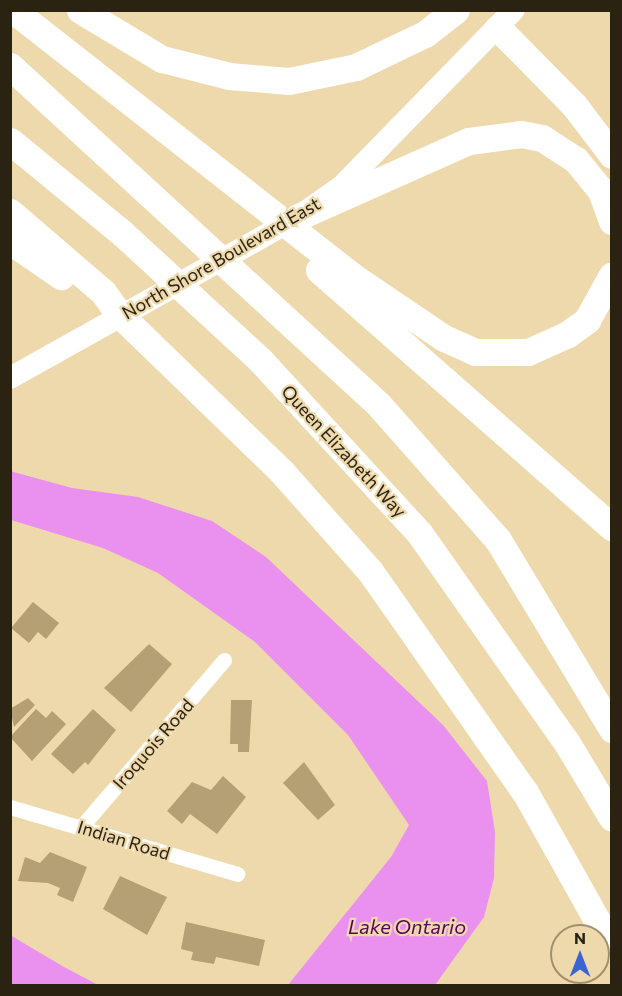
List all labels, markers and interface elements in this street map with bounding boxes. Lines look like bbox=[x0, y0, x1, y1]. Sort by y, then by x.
street label: North Shore Boulevard East bbox=[118, 192, 324, 324]
street label: Queen Elizabeth Way bbox=[277, 380, 411, 522]
street label: Iroquois Road bbox=[108, 695, 198, 793]
street label: Indian Road bbox=[75, 816, 173, 864]
water label: Lake Ontario bbox=[348, 914, 466, 938]
north arrow bbox=[550, 924, 610, 984]
text: N bbox=[574, 928, 586, 947]

